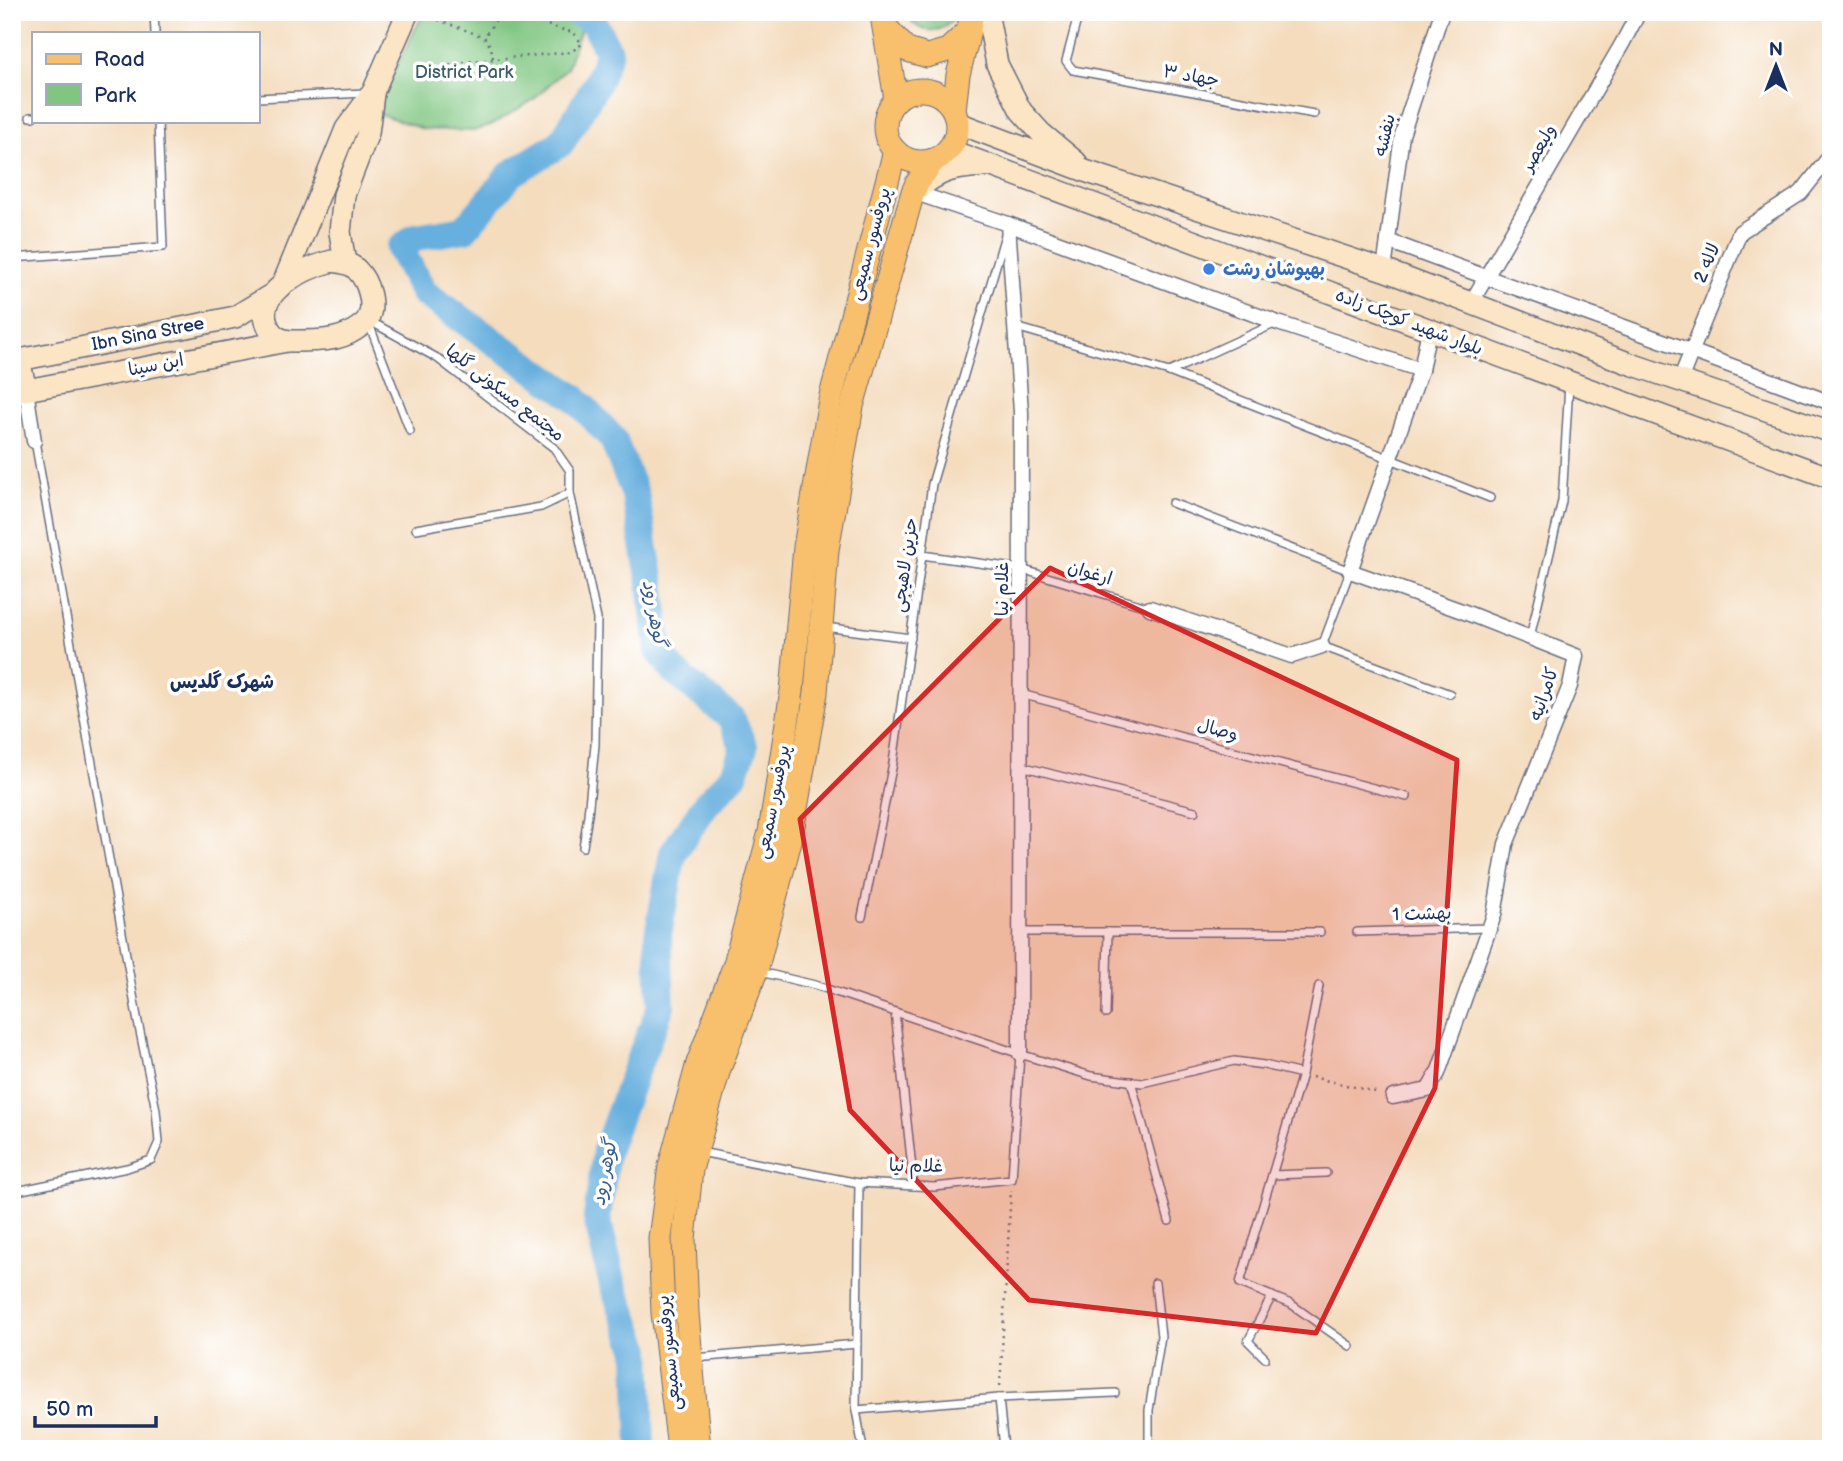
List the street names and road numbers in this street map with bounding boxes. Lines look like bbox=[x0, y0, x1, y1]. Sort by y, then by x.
street label: جهاد ۳ bbox=[1161, 61, 1221, 91]
street label: بنفشه bbox=[1370, 112, 1400, 158]
street label: ولیعصر bbox=[1516, 121, 1561, 177]
street label: پروفسور سمیعی bbox=[845, 185, 896, 303]
street label: لاله 2 bbox=[1690, 240, 1724, 286]
street label: بلوار شهید کوچک زاده bbox=[1332, 284, 1486, 361]
street label: Ibn Sina Stree bbox=[90, 313, 206, 355]
street label: مجتمع مسکونی گلها bbox=[440, 340, 569, 448]
street label: ابن سینا bbox=[126, 349, 186, 381]
street label: حزین لاهیجی bbox=[888, 516, 922, 614]
street label: ارغوان bbox=[1065, 556, 1115, 590]
street label: غلام نیا bbox=[992, 562, 1016, 616]
street label: کامرانیه bbox=[1525, 664, 1563, 723]
street label: وصال bbox=[1195, 714, 1241, 746]
street label: پروفسور سمیعی bbox=[752, 743, 795, 861]
street label: بهشت 1 bbox=[1392, 902, 1452, 926]
street label: غلام نیا bbox=[889, 1155, 943, 1180]
street label: پروفسور سمیعی bbox=[653, 1294, 686, 1412]

